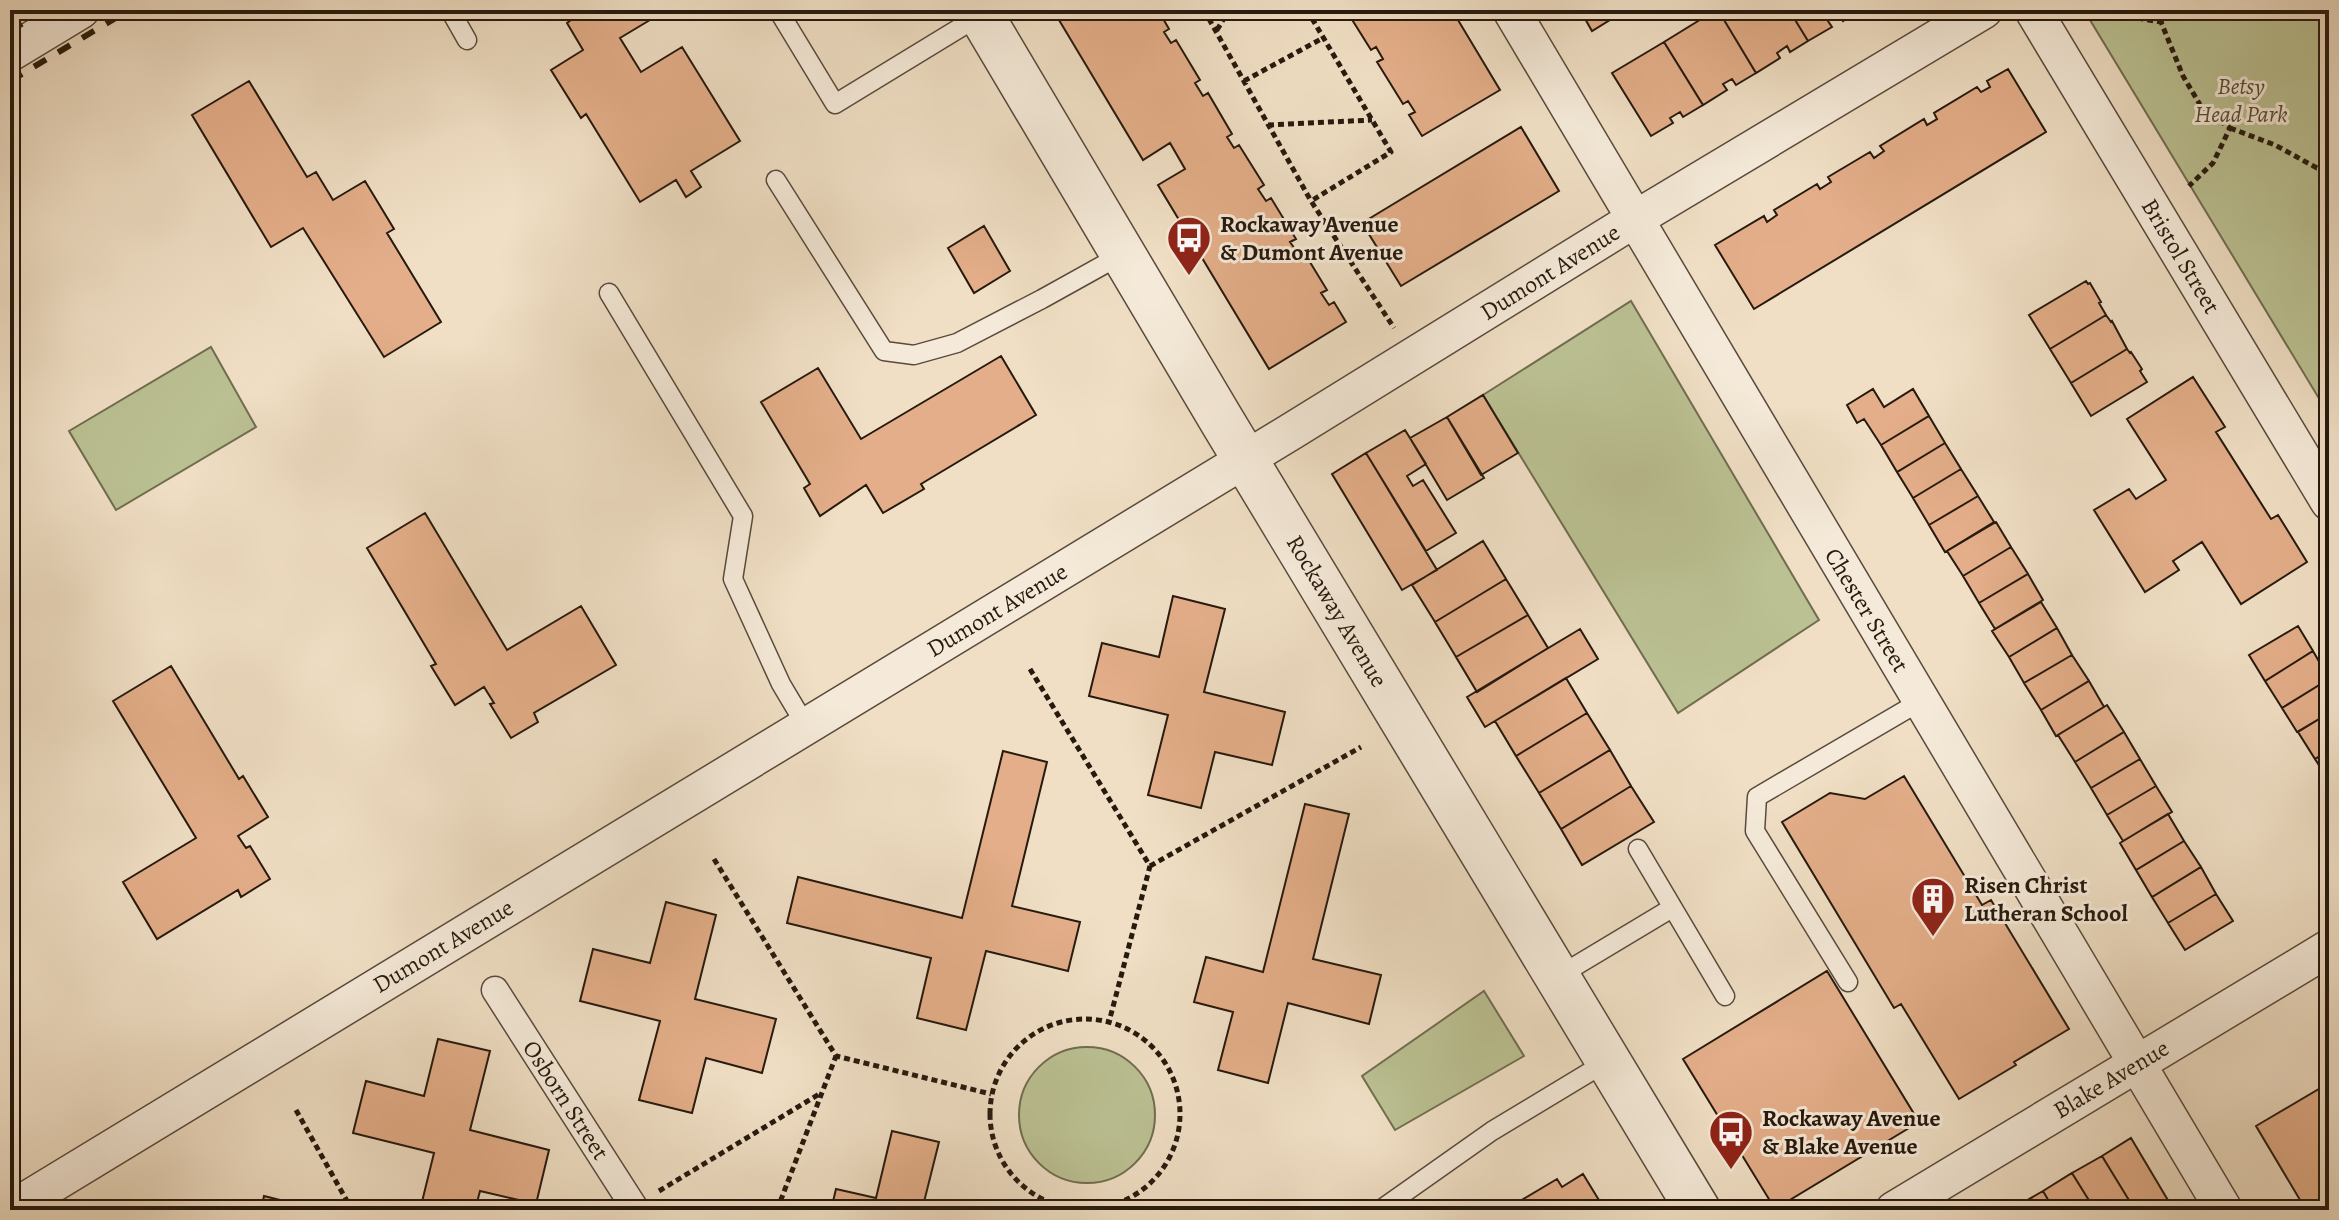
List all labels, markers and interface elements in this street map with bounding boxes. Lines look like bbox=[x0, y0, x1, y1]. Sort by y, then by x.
park label: Betsy Head Park bbox=[2194, 70, 2288, 130]
street label: Bristol Street bbox=[2134, 192, 2228, 320]
place label: Rockaway Avenue & Dumont Avenue bbox=[1220, 208, 1403, 268]
bus stop icon: Rockaway Avenue & Dumont Avenue bbox=[1165, 214, 1213, 277]
street label: Dumont Avenue bbox=[1474, 216, 1626, 328]
street label: Rockaway Avenue bbox=[1279, 529, 1395, 693]
street label: Chester Street bbox=[1817, 542, 1917, 678]
street label: Dumont Avenue bbox=[921, 555, 1073, 665]
place label: Risen Christ Lutheran School bbox=[1964, 869, 2128, 929]
building icon: Risen Christ Lutheran School bbox=[1909, 875, 1957, 938]
street label: Dumont Avenue bbox=[367, 891, 519, 1001]
street label: Blake Avenue bbox=[2047, 1032, 2175, 1126]
street label: Osborn Street bbox=[515, 1034, 617, 1166]
place label: Rockaway Avenue & Blake Avenue bbox=[1762, 1102, 1941, 1162]
bus stop icon: Rockaway Avenue & Blake Avenue bbox=[1707, 1108, 1755, 1171]

